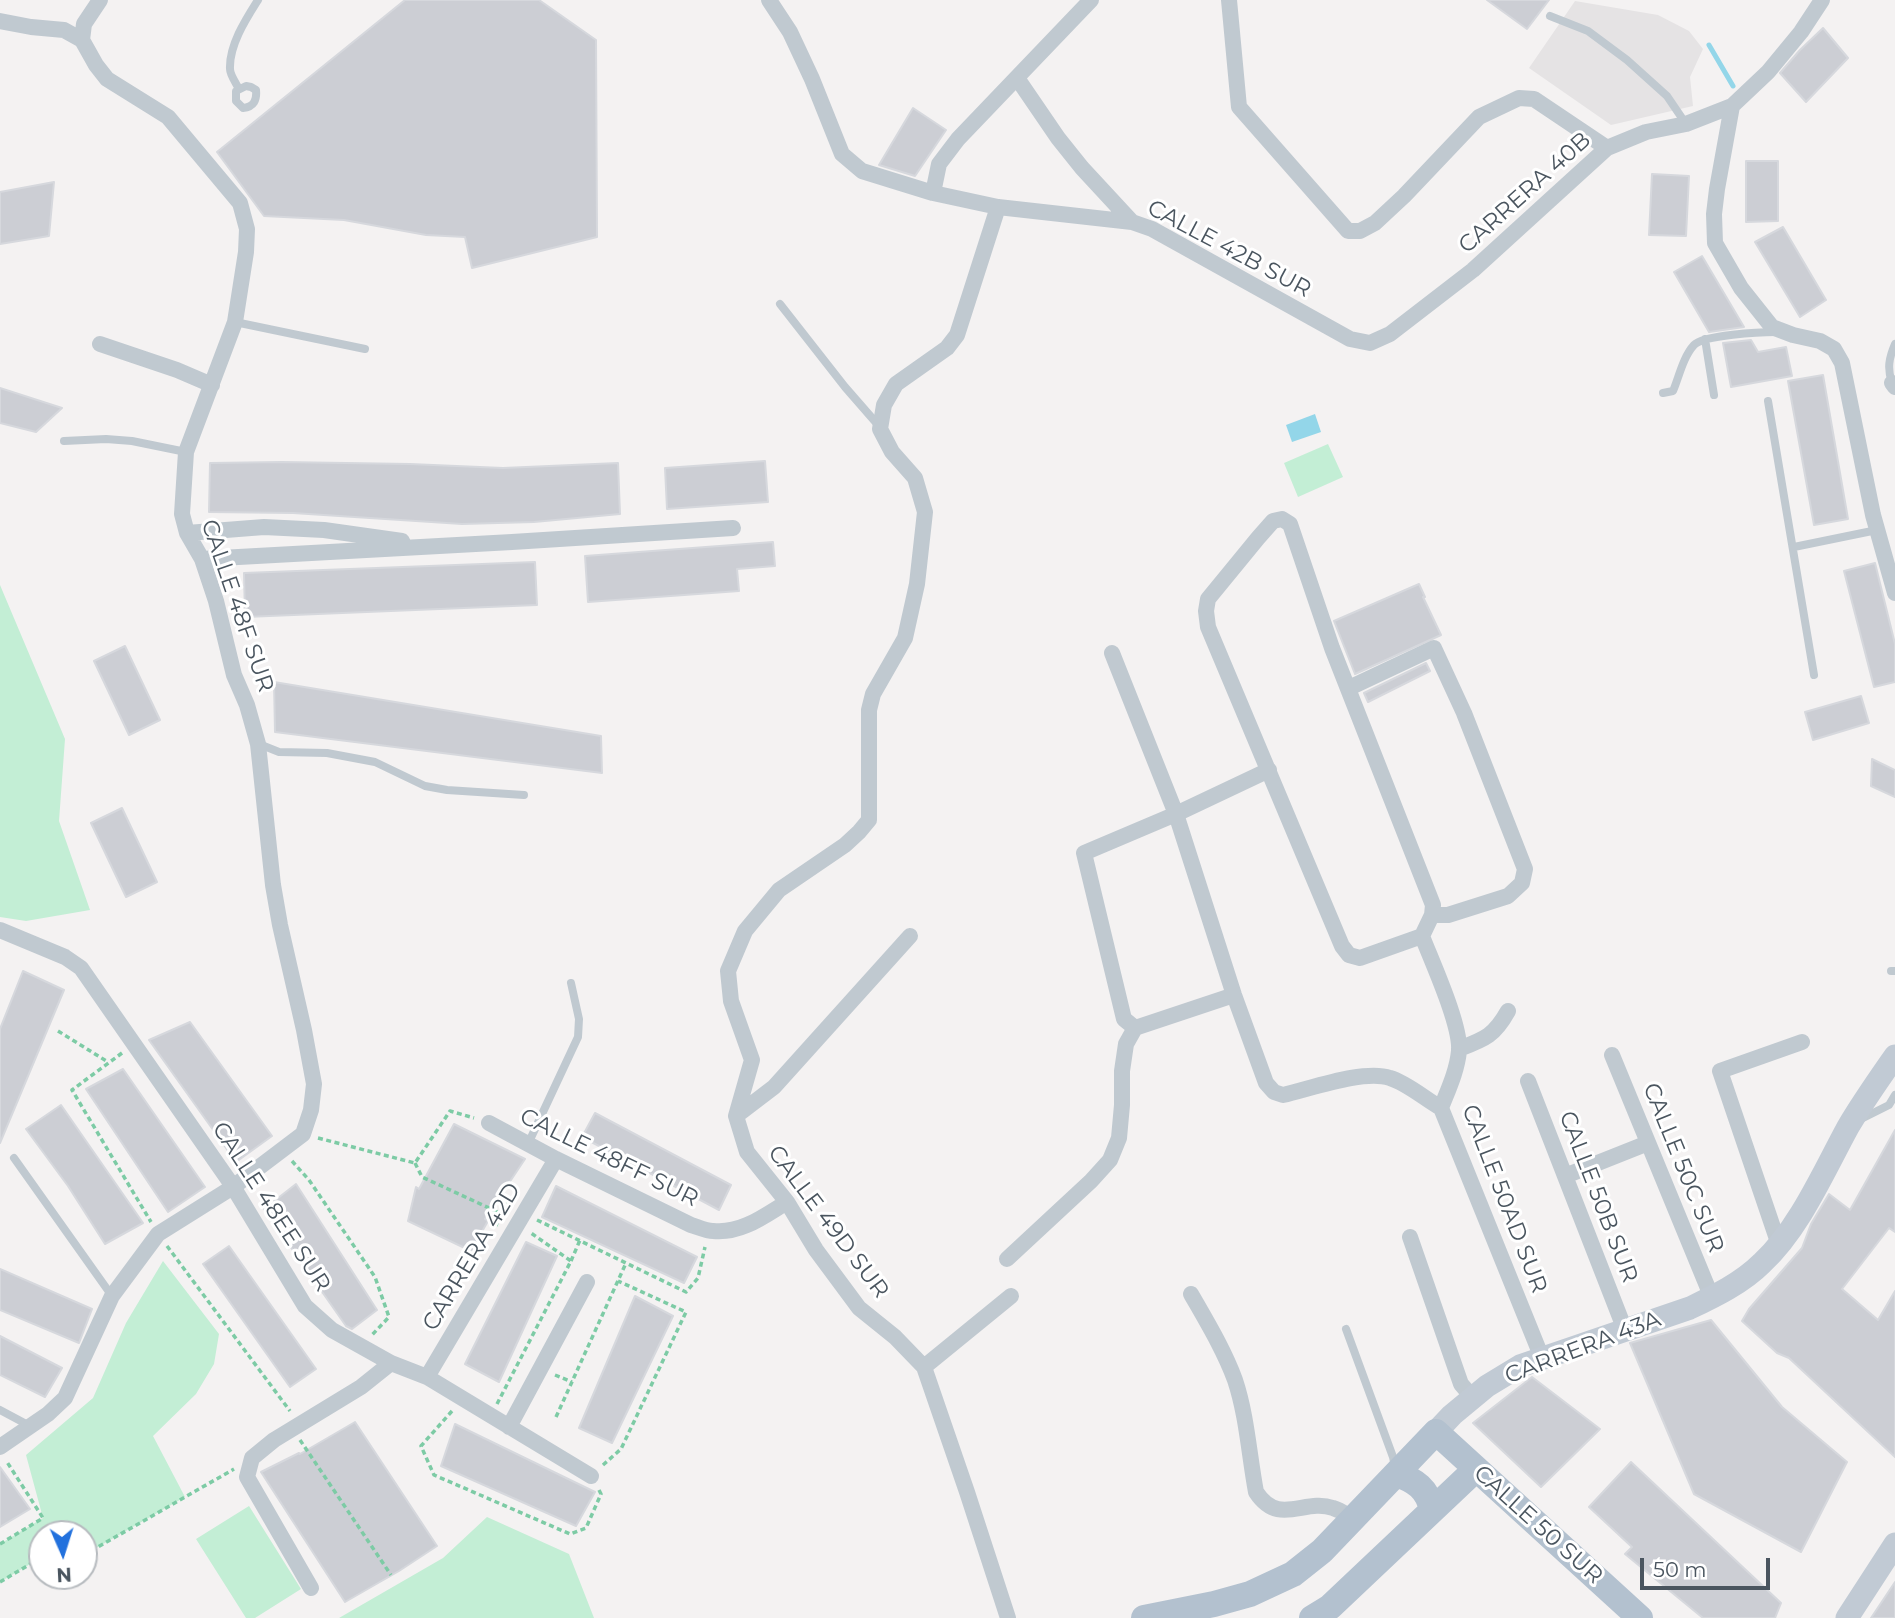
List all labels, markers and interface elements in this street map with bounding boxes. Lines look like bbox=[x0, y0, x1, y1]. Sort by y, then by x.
street label: CARRERA 40B bbox=[1453, 127, 1597, 259]
street label: CALLE 42B SUR bbox=[1142, 194, 1316, 304]
street label: CALLE 48F SUR bbox=[195, 516, 279, 696]
street label: CALLE 50C SUR bbox=[1636, 1079, 1730, 1257]
street label: CALLE 50AD SUR bbox=[1455, 1101, 1553, 1297]
street label: CALLE 48FF SUR bbox=[515, 1103, 703, 1213]
street label: CALLE 50B SUR bbox=[1553, 1107, 1643, 1287]
street label: CALLE 48EE SUR bbox=[206, 1117, 336, 1297]
street label: CALLE 49D SUR bbox=[762, 1140, 894, 1304]
street label: CARRERA 42D bbox=[417, 1178, 527, 1336]
street label: CARRERA 43A bbox=[1501, 1306, 1665, 1390]
street label: CALLE 50 SUR bbox=[1468, 1460, 1608, 1590]
north arrow bbox=[28, 1520, 98, 1590]
scale bar bbox=[1643, 1544, 1772, 1588]
text: 50 m bbox=[1653, 1557, 1707, 1582]
text: N bbox=[56, 1563, 72, 1586]

